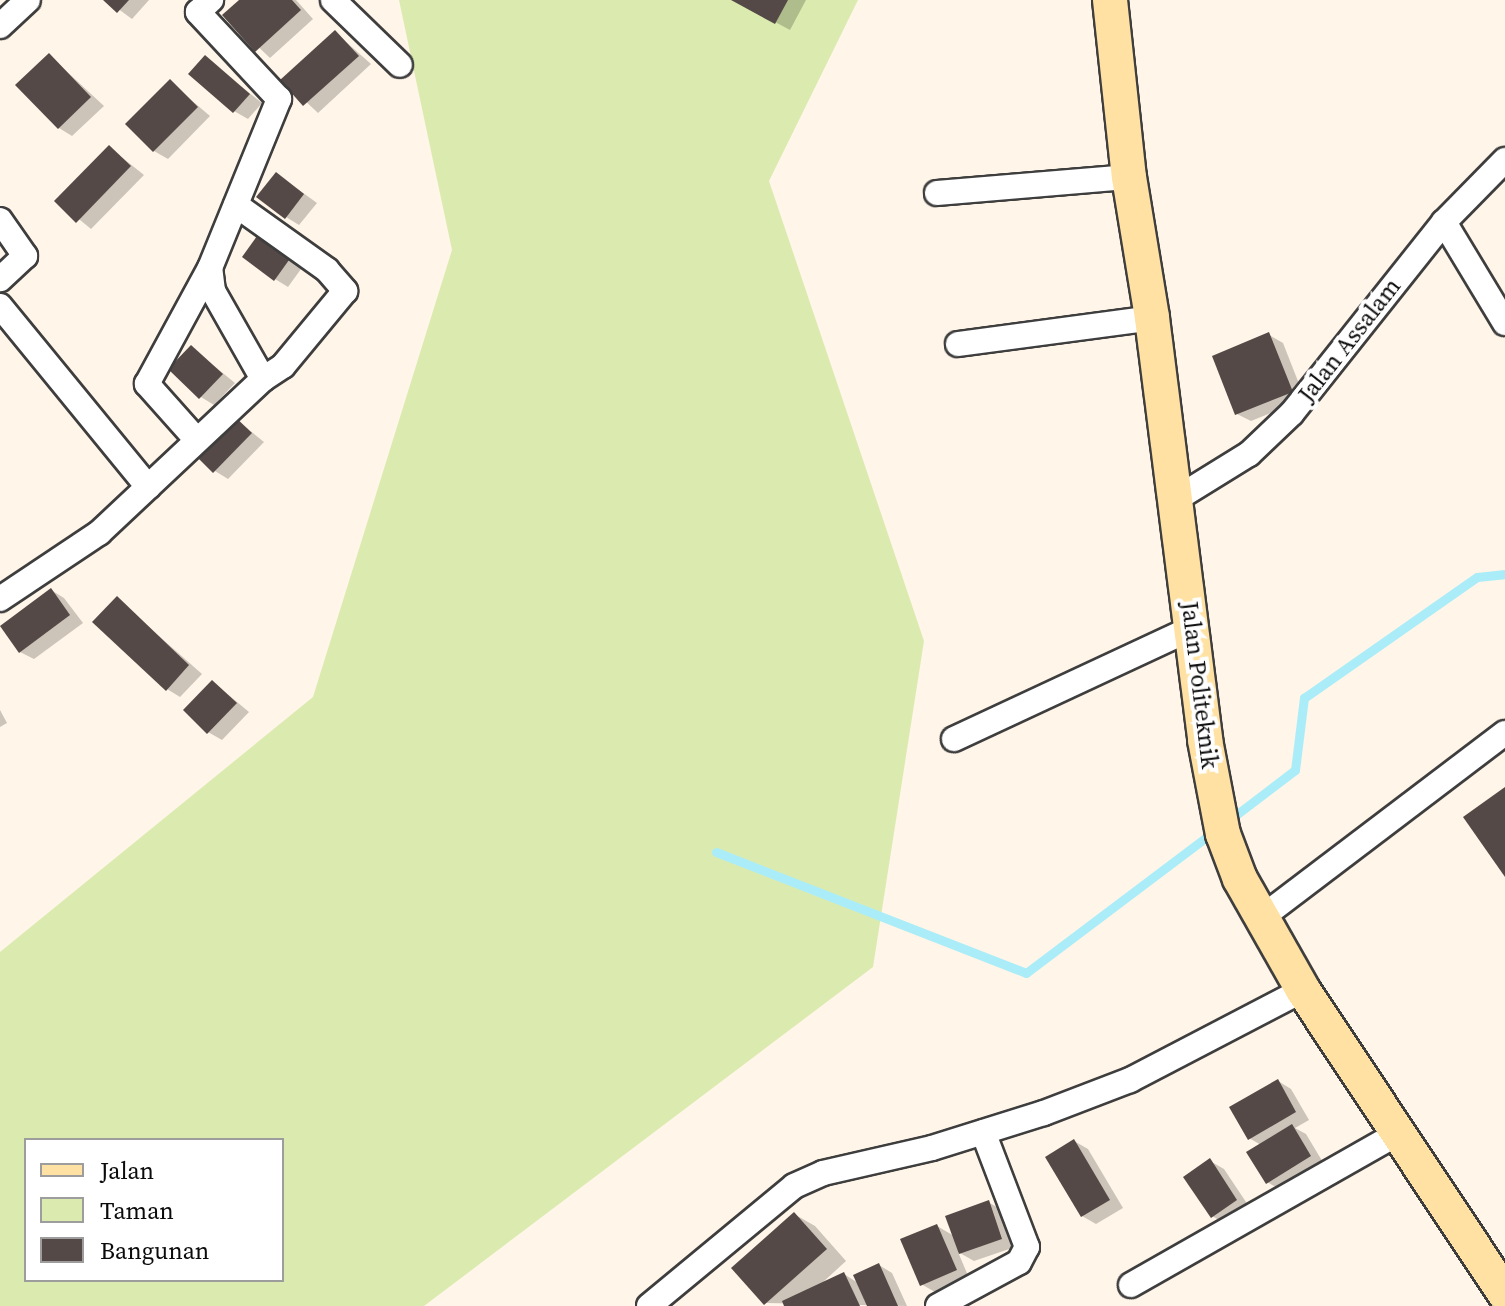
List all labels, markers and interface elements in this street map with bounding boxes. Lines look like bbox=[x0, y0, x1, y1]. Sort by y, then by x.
street label: Jalan Assalam bbox=[1292, 272, 1406, 408]
street label: Jalan Politeknik bbox=[1175, 600, 1225, 770]
legend bbox=[24, 1138, 284, 1282]
text: Jalan bbox=[100, 1154, 154, 1187]
text: Taman bbox=[100, 1194, 174, 1227]
text: Bangunan bbox=[100, 1234, 209, 1267]

